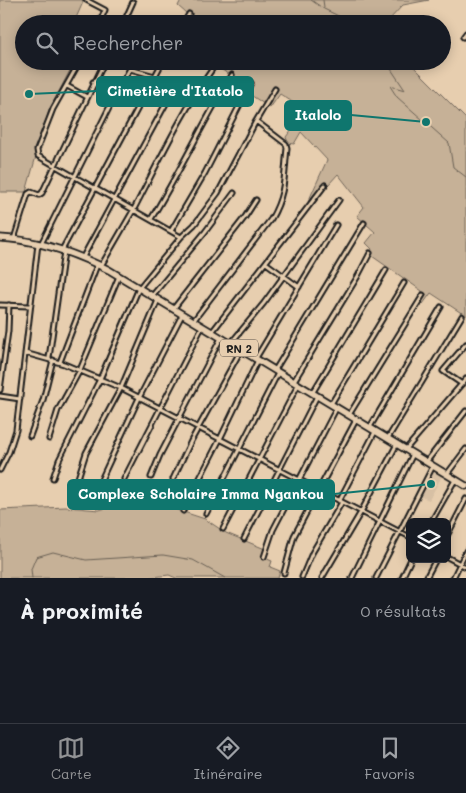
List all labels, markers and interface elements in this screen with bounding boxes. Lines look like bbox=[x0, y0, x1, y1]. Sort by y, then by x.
search box bbox=[15, 15, 451, 70]
icon: search bbox=[33, 29, 61, 57]
text: Rechercher bbox=[73, 30, 183, 55]
callout: Cimetière d'Itatolo bbox=[97, 77, 253, 106]
text: Cimetière d'Itatolo bbox=[107, 81, 244, 100]
callout: Italolo bbox=[285, 101, 351, 130]
text: Italolo bbox=[295, 105, 342, 124]
road number: RN 2 bbox=[220, 339, 258, 356]
callout: Complexe Scholaire Imma Ngankou bbox=[68, 480, 334, 509]
text: Complexe Scholaire Imma Ngankou bbox=[78, 484, 324, 503]
map controls bbox=[406, 518, 451, 563]
button: layers bbox=[406, 518, 451, 563]
text: À proximité bbox=[20, 597, 143, 624]
text: 0 résultats bbox=[360, 600, 446, 621]
tab: Carte bbox=[51, 734, 92, 783]
tab: Itinéraire bbox=[194, 734, 262, 783]
tab: Favoris bbox=[365, 734, 415, 783]

